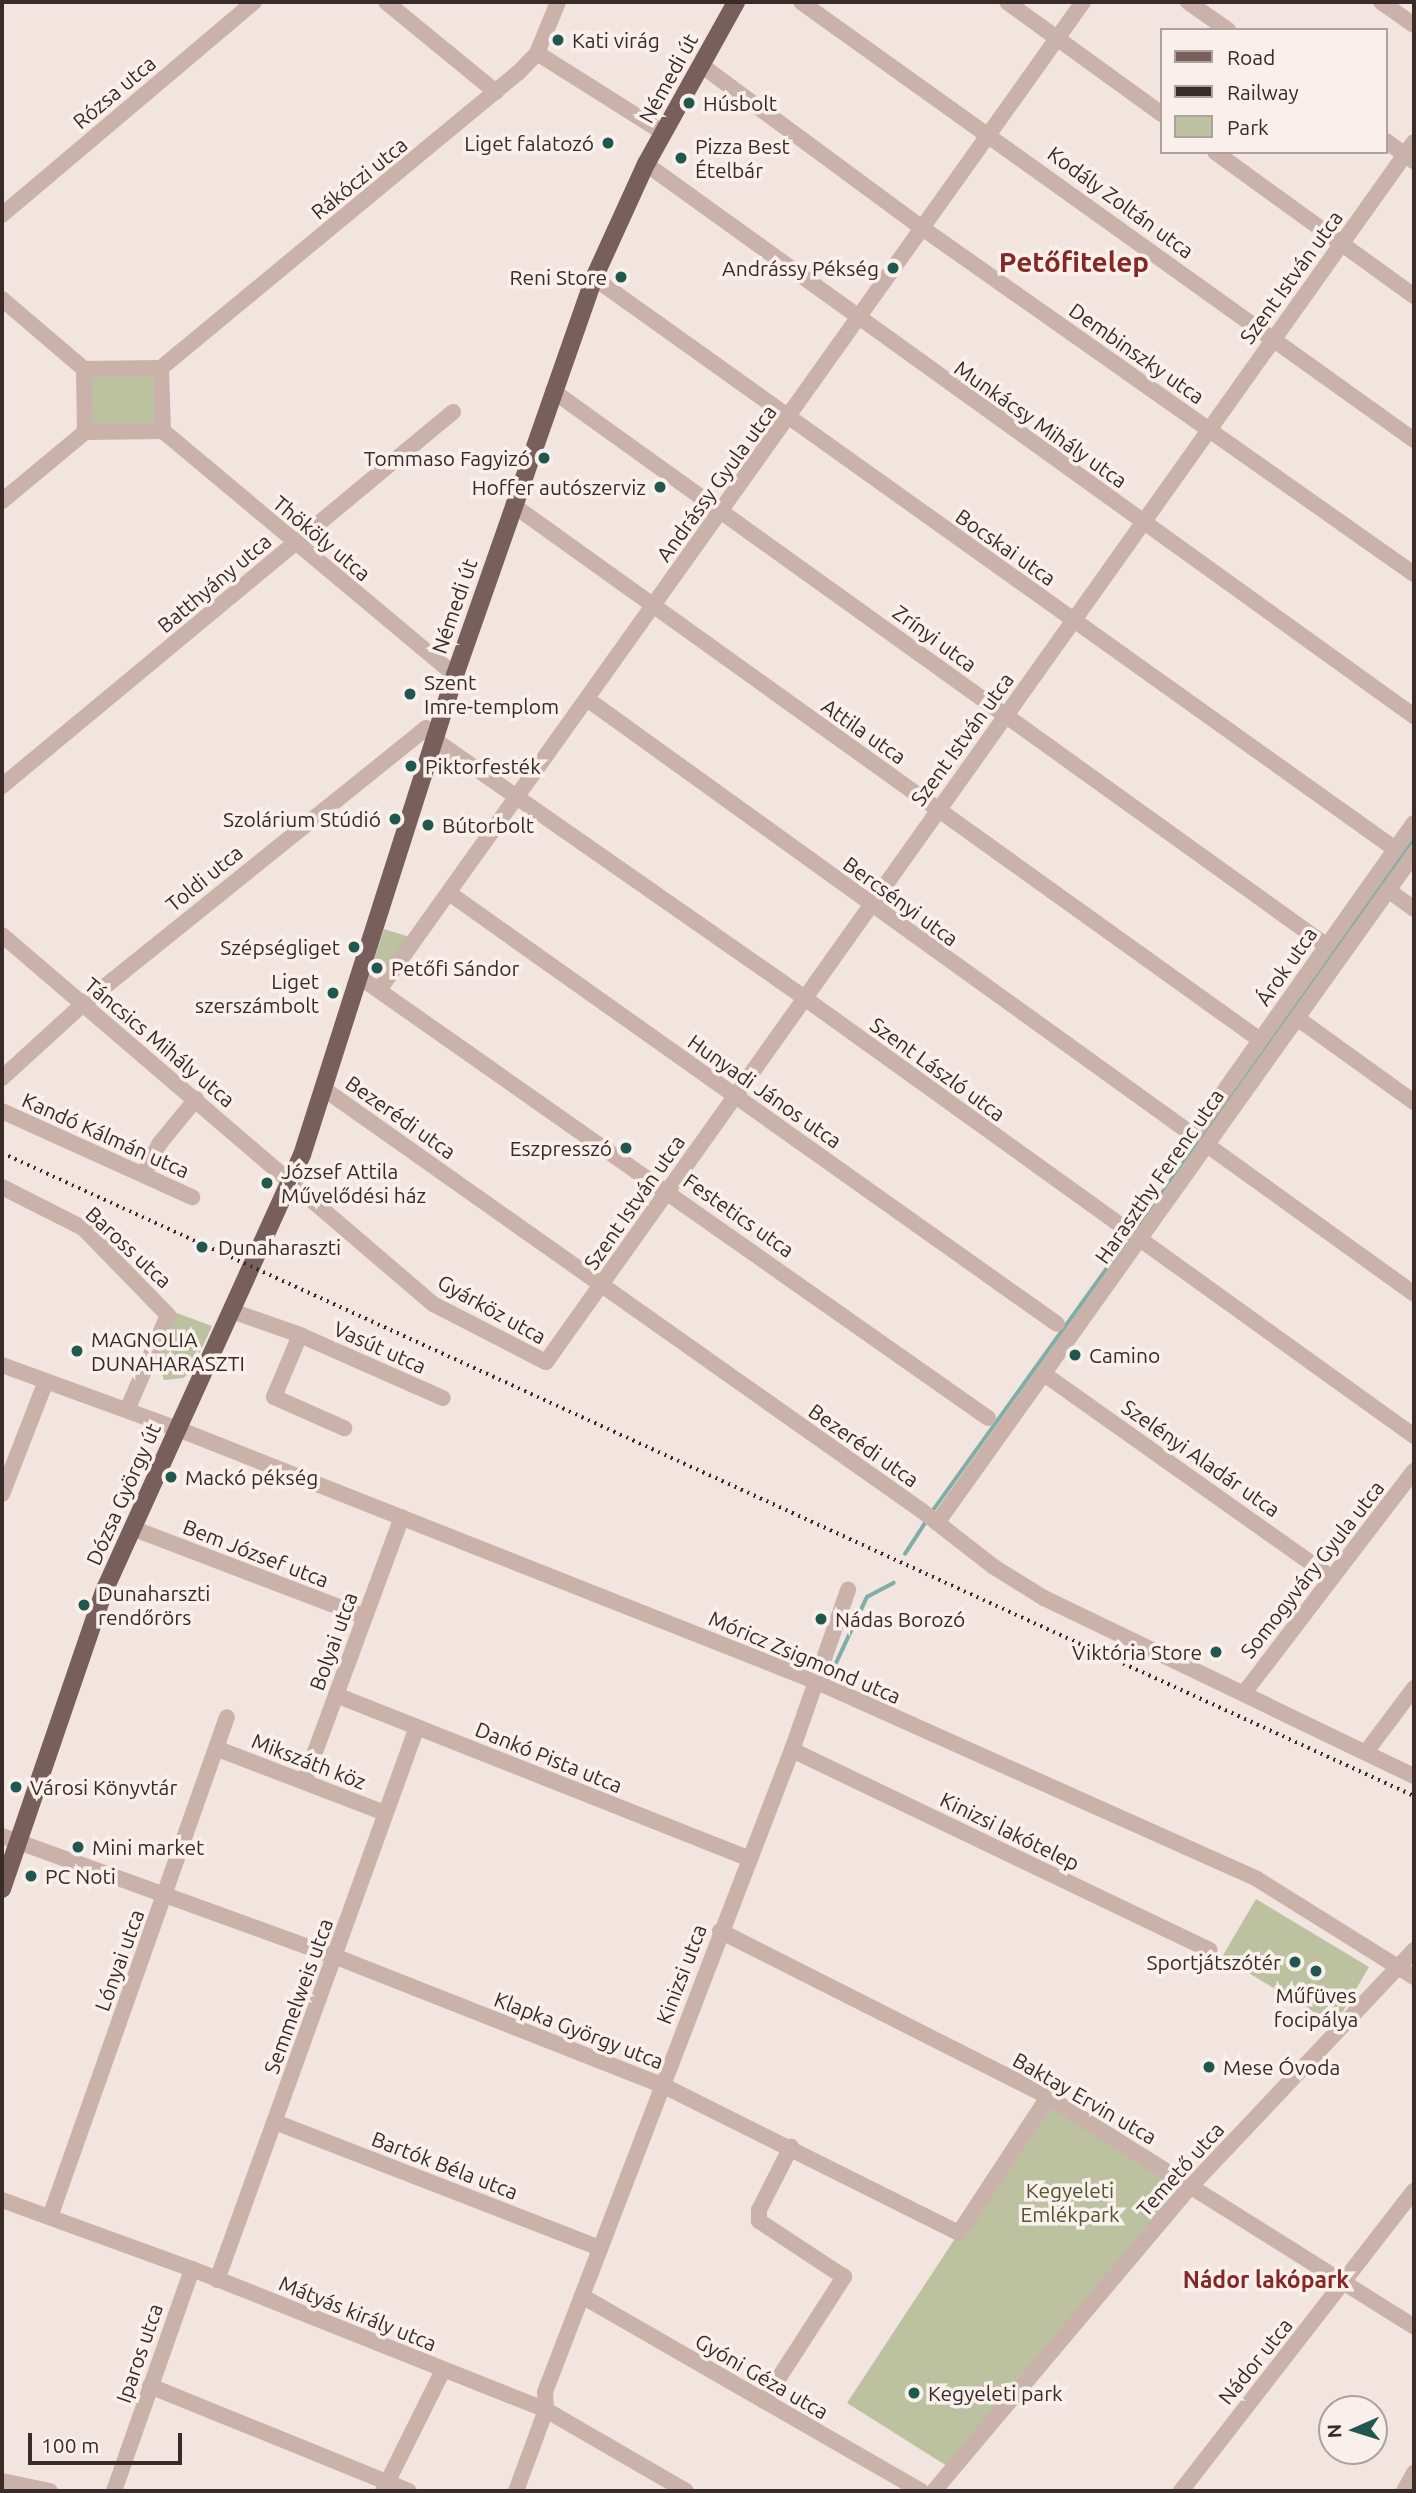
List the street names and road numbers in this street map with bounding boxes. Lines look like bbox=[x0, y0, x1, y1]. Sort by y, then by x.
street label: Némedi út bbox=[633, 29, 703, 127]
street label: Rózsa utca bbox=[68, 50, 160, 134]
street label: Rákóczi utca bbox=[306, 132, 412, 224]
street label: Kodály Zoltán utca bbox=[1043, 141, 1199, 263]
street label: Szent István utca bbox=[1234, 206, 1348, 348]
street label: Dembinszky utca bbox=[1065, 297, 1209, 409]
street label: Munkácsy Mihály utca bbox=[950, 355, 1132, 493]
street label: Andrássy Gyula utca bbox=[651, 400, 781, 566]
street label: Thököly utca bbox=[268, 490, 376, 586]
street label: Bocskai utca bbox=[951, 503, 1061, 591]
street label: Batthyány utca bbox=[152, 528, 276, 638]
street label: Némedi út bbox=[426, 555, 482, 657]
street label: Zrínyi utca bbox=[888, 599, 982, 677]
street label: Szent István utca bbox=[905, 668, 1019, 810]
street label: Attila utca bbox=[817, 693, 911, 769]
street label: Toldi utca bbox=[161, 839, 247, 917]
street label: Bercsényi utca bbox=[839, 851, 963, 951]
street label: Árok utca bbox=[1250, 922, 1322, 1010]
street label: Táncsics Mihály utca bbox=[80, 972, 240, 1112]
street label: Szent László utca bbox=[866, 1012, 1010, 1126]
street label: Hunyadi János utca bbox=[683, 1029, 847, 1153]
street label: Bezerédi utca bbox=[341, 1070, 461, 1164]
street label: Haraszthy Ferenc utca bbox=[1089, 1084, 1229, 1268]
street label: Kandó Kálmán utca bbox=[18, 1087, 194, 1183]
street label: Szent István utca bbox=[578, 1130, 690, 1274]
street label: Festetics utca bbox=[679, 1168, 799, 1262]
street label: Baross utca bbox=[81, 1201, 177, 1293]
street label: Gyárköz utca bbox=[433, 1269, 551, 1349]
street label: Vasút utca bbox=[330, 1315, 430, 1379]
street label: Szelényi Aladár utca bbox=[1117, 1394, 1285, 1522]
street label: Bezerédi utca bbox=[804, 1398, 924, 1492]
street label: Dózsa György út bbox=[80, 1419, 166, 1569]
street label: Somogyváry Gyula utca bbox=[1235, 1475, 1389, 1663]
street label: Bem József utca bbox=[180, 1514, 332, 1592]
street label: Bolyai utca bbox=[304, 1588, 362, 1694]
street label: Móricz Zsigmond utca bbox=[705, 1605, 905, 1709]
street label: Dankó Pista utca bbox=[472, 1716, 626, 1798]
street label: Mikszáth köz bbox=[248, 1728, 370, 1794]
street label: Kinizsi lakótelep bbox=[936, 1786, 1084, 1876]
street label: Lónyai utca bbox=[89, 1906, 149, 2014]
street label: Semmelweis utca bbox=[258, 1915, 338, 2077]
street label: Kinizsi utca bbox=[650, 1921, 712, 2027]
street label: Klapka György utca bbox=[491, 1986, 667, 2074]
street label: Baktay Ervin utca bbox=[1009, 2047, 1161, 2149]
street label: Temető utca bbox=[1131, 2117, 1229, 2221]
street label: Bartók Béla utca bbox=[368, 2126, 522, 2204]
street label: Mátyás király utca bbox=[276, 2270, 440, 2356]
street label: Iparos utca bbox=[110, 2300, 168, 2406]
street label: Nádor utca bbox=[1213, 2313, 1297, 2409]
street label: Gyóni Géza utca bbox=[691, 2328, 833, 2424]

